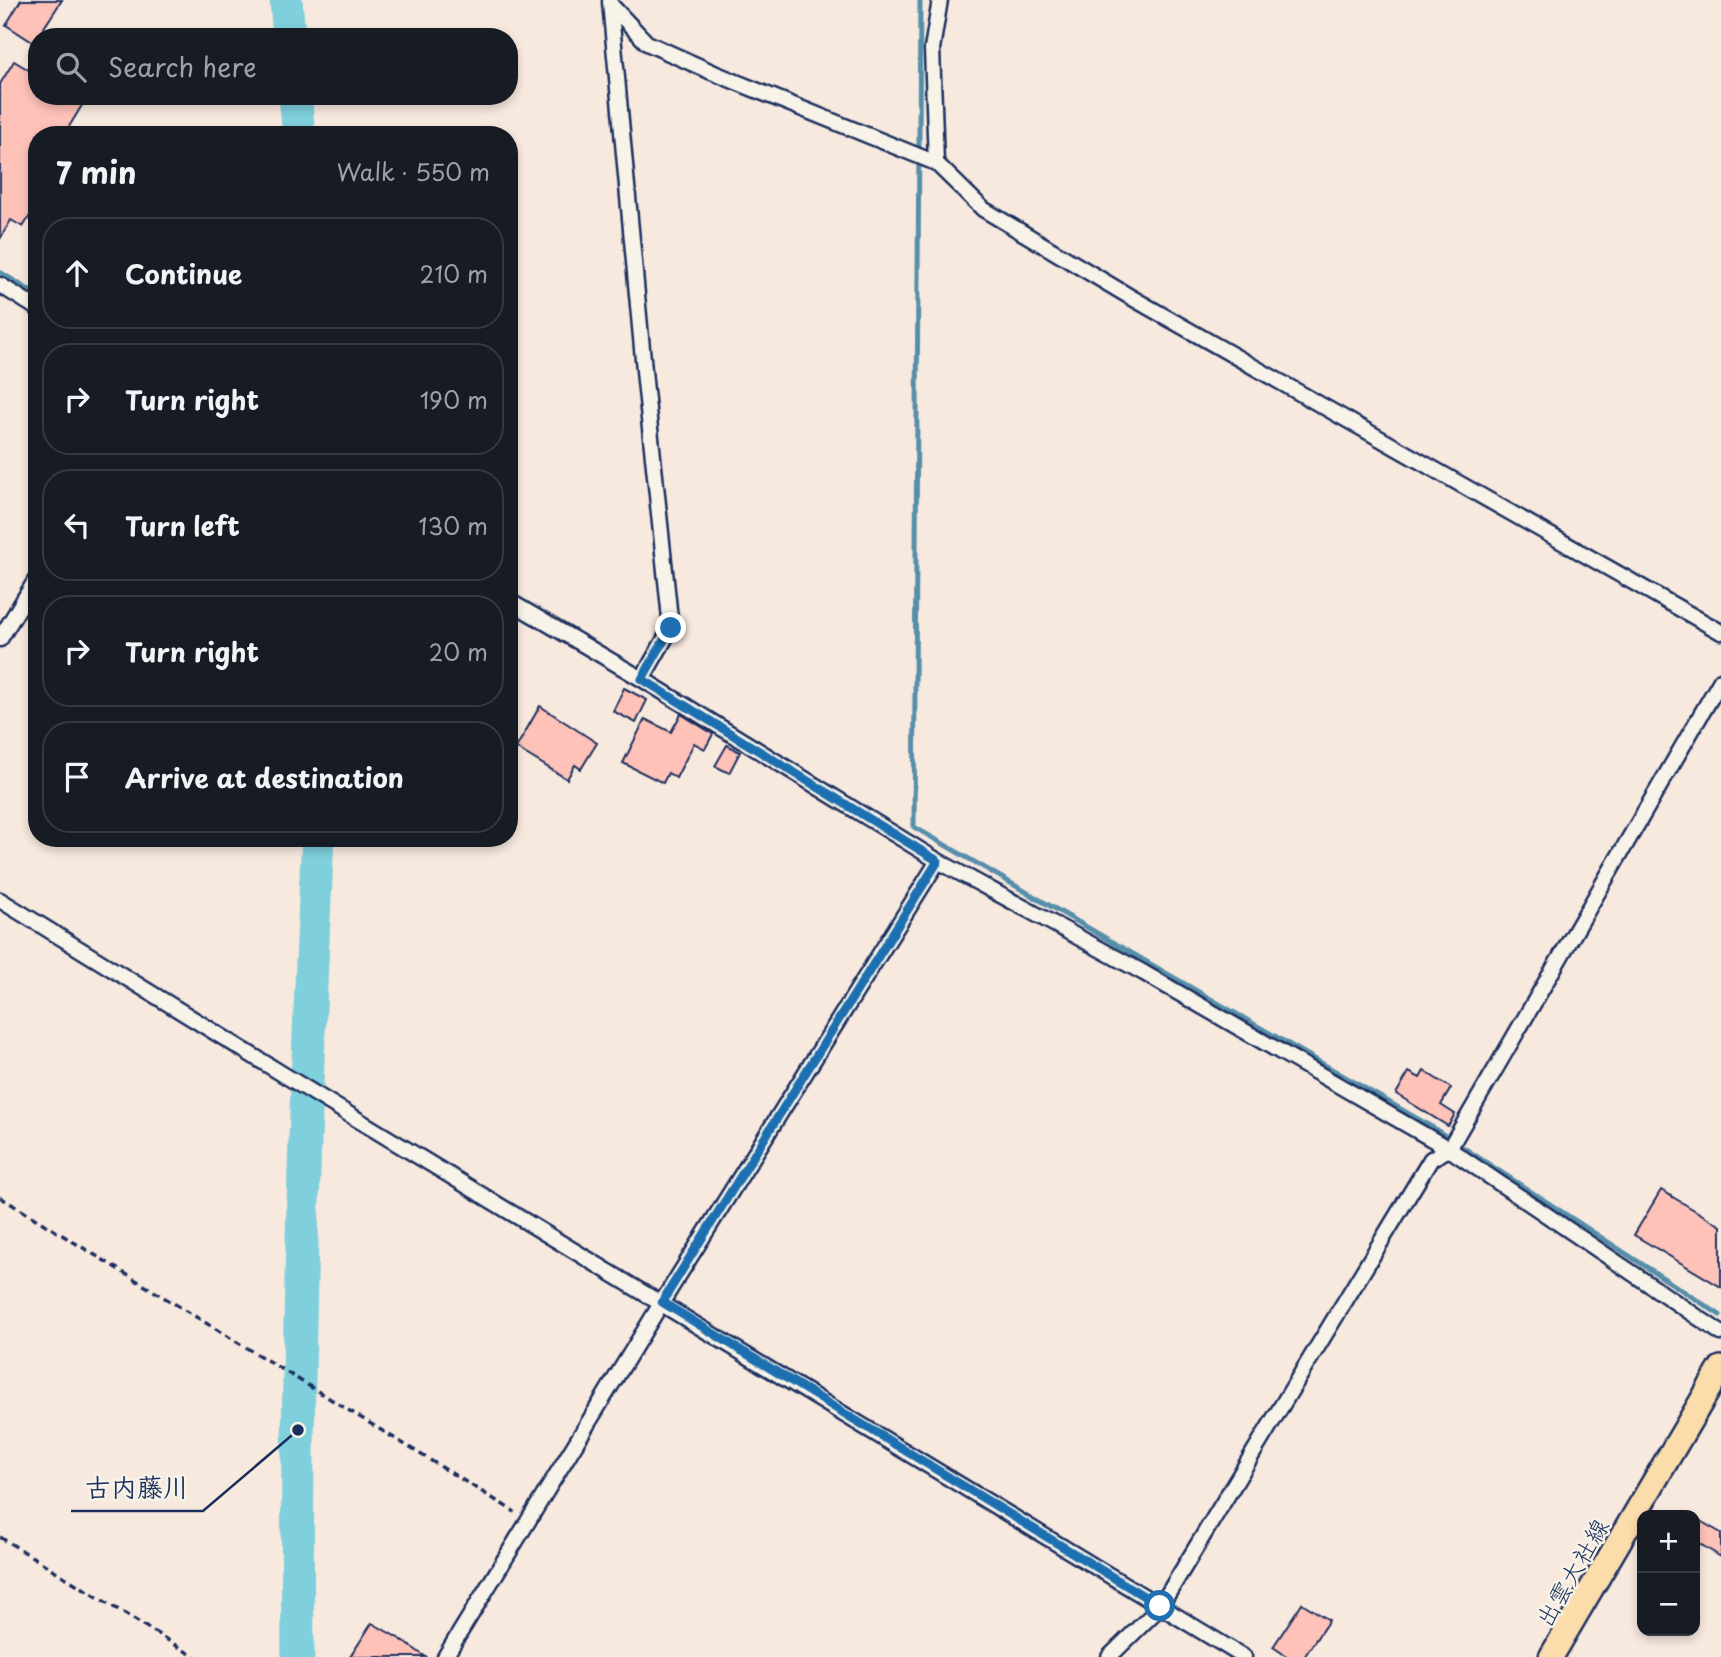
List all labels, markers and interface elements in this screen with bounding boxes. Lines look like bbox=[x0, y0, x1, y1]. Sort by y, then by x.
search box bbox=[28, 28, 518, 105]
text: Search here bbox=[108, 47, 257, 86]
icon: search bbox=[52, 48, 90, 86]
text: 7 min bbox=[56, 149, 137, 194]
text: Walk · 550 m bbox=[337, 154, 490, 189]
icon: ahead bbox=[58, 254, 96, 292]
text: Continue bbox=[125, 254, 242, 293]
text: 210 m bbox=[420, 256, 488, 291]
icon: right bbox=[58, 380, 96, 418]
text: Turn right bbox=[125, 380, 259, 419]
text: 190 m bbox=[420, 382, 488, 417]
icon: left bbox=[58, 506, 96, 544]
text: Turn left bbox=[125, 506, 240, 545]
text: 130 m bbox=[418, 508, 488, 543]
route end bbox=[655, 612, 686, 643]
icon: right bbox=[58, 632, 96, 670]
text: Turn right bbox=[125, 632, 259, 671]
text: 20 m bbox=[429, 634, 488, 669]
icon: arrive bbox=[58, 758, 96, 796]
text: Arrive at destination bbox=[125, 758, 404, 797]
callout: 古内藤川 bbox=[71, 1464, 203, 1511]
text: 古内藤川 bbox=[85, 1467, 189, 1506]
map controls bbox=[1637, 1510, 1700, 1636]
button: + bbox=[1637, 1510, 1700, 1573]
street label: 出雲大社線 bbox=[1525, 1511, 1617, 1633]
button: − bbox=[1637, 1573, 1700, 1636]
route start bbox=[1144, 1590, 1175, 1621]

